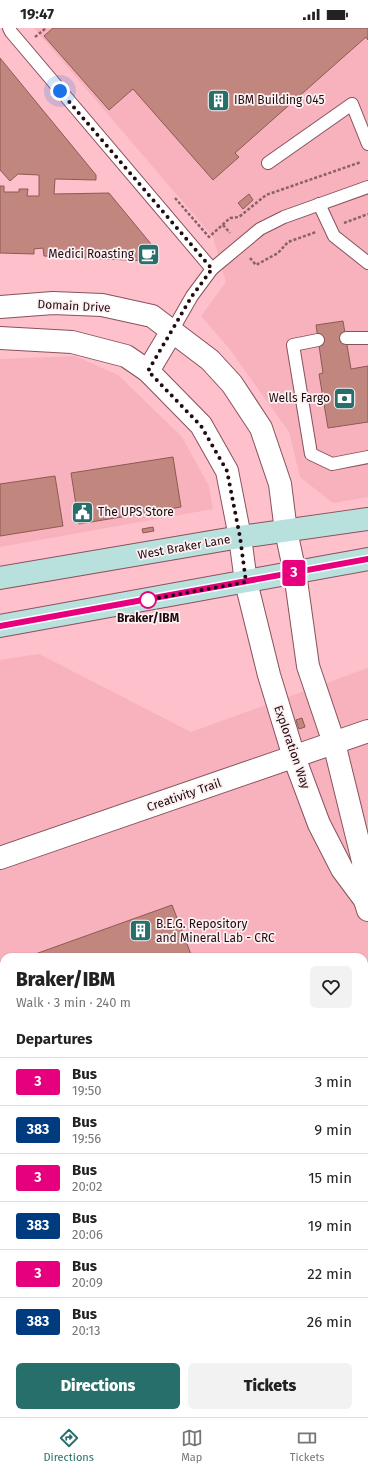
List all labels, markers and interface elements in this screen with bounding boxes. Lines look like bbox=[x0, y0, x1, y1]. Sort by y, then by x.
text: 19:47 bbox=[20, 5, 54, 23]
your location bbox=[50, 81, 70, 101]
building icon: IBM Building 045 bbox=[206, 87, 232, 113]
place label: IBM Building 045 bbox=[234, 93, 324, 107]
cafe icon: Medici Roasting bbox=[136, 241, 162, 267]
place label: Medici Roasting bbox=[48, 247, 135, 261]
street label: Domain Drive bbox=[37, 297, 111, 315]
bank icon: Wells Fargo bbox=[332, 385, 358, 411]
place label: Wells Fargo bbox=[269, 391, 330, 405]
public building icon: The UPS Store bbox=[69, 499, 95, 525]
place label: The UPS Store bbox=[98, 505, 174, 519]
street label: West Braker Lane bbox=[137, 532, 231, 562]
line badge: 3 bbox=[281, 560, 307, 586]
text: 3 bbox=[290, 564, 298, 581]
marker: Braker/IBM bbox=[139, 591, 157, 609]
place label: Braker/IBM bbox=[117, 611, 180, 625]
street label: Exploration Way bbox=[271, 703, 313, 791]
street label: Creativity Trail bbox=[145, 776, 223, 814]
place label: B.E.G. Repository and Mineral Lab - CRC bbox=[156, 917, 275, 945]
building icon: B.E.G. Repository and Mineral Lab - CRC bbox=[128, 918, 154, 944]
button: heart bbox=[310, 966, 352, 1008]
text: Braker/IBM bbox=[16, 968, 115, 991]
text: Walk · 3 min · 240 m bbox=[16, 995, 131, 1010]
text: Departures bbox=[16, 1030, 93, 1048]
text: Bus bbox=[72, 1065, 97, 1083]
text: 3 bbox=[34, 1073, 42, 1090]
text: 3 min bbox=[315, 1073, 352, 1091]
text: 19:50 bbox=[72, 1083, 101, 1098]
text: Bus bbox=[72, 1113, 97, 1131]
text: 383 bbox=[27, 1121, 49, 1138]
text: 9 min bbox=[314, 1121, 352, 1139]
text: 19:56 bbox=[72, 1131, 101, 1146]
text: Bus bbox=[72, 1161, 97, 1179]
text: 3 bbox=[34, 1169, 42, 1186]
text: 15 min bbox=[308, 1169, 352, 1187]
text: 20:02 bbox=[72, 1179, 102, 1194]
text: Bus bbox=[72, 1209, 97, 1227]
text: 383 bbox=[27, 1217, 49, 1234]
text: 19 min bbox=[308, 1217, 352, 1235]
text: 20:06 bbox=[72, 1227, 103, 1242]
text: Bus bbox=[72, 1257, 97, 1275]
text: 3 bbox=[34, 1265, 42, 1282]
text: 22 min bbox=[307, 1265, 352, 1283]
text: 20:09 bbox=[72, 1275, 103, 1290]
text: Bus bbox=[72, 1305, 97, 1323]
text: 383 bbox=[27, 1313, 49, 1330]
text: 26 min bbox=[307, 1313, 352, 1331]
text: 20:13 bbox=[72, 1323, 100, 1338]
button: Directions bbox=[16, 1363, 180, 1409]
button: Tickets bbox=[188, 1363, 352, 1409]
tab: Directions bbox=[43, 1427, 94, 1464]
tab: Map bbox=[181, 1427, 203, 1464]
tab: Tickets bbox=[290, 1427, 325, 1464]

